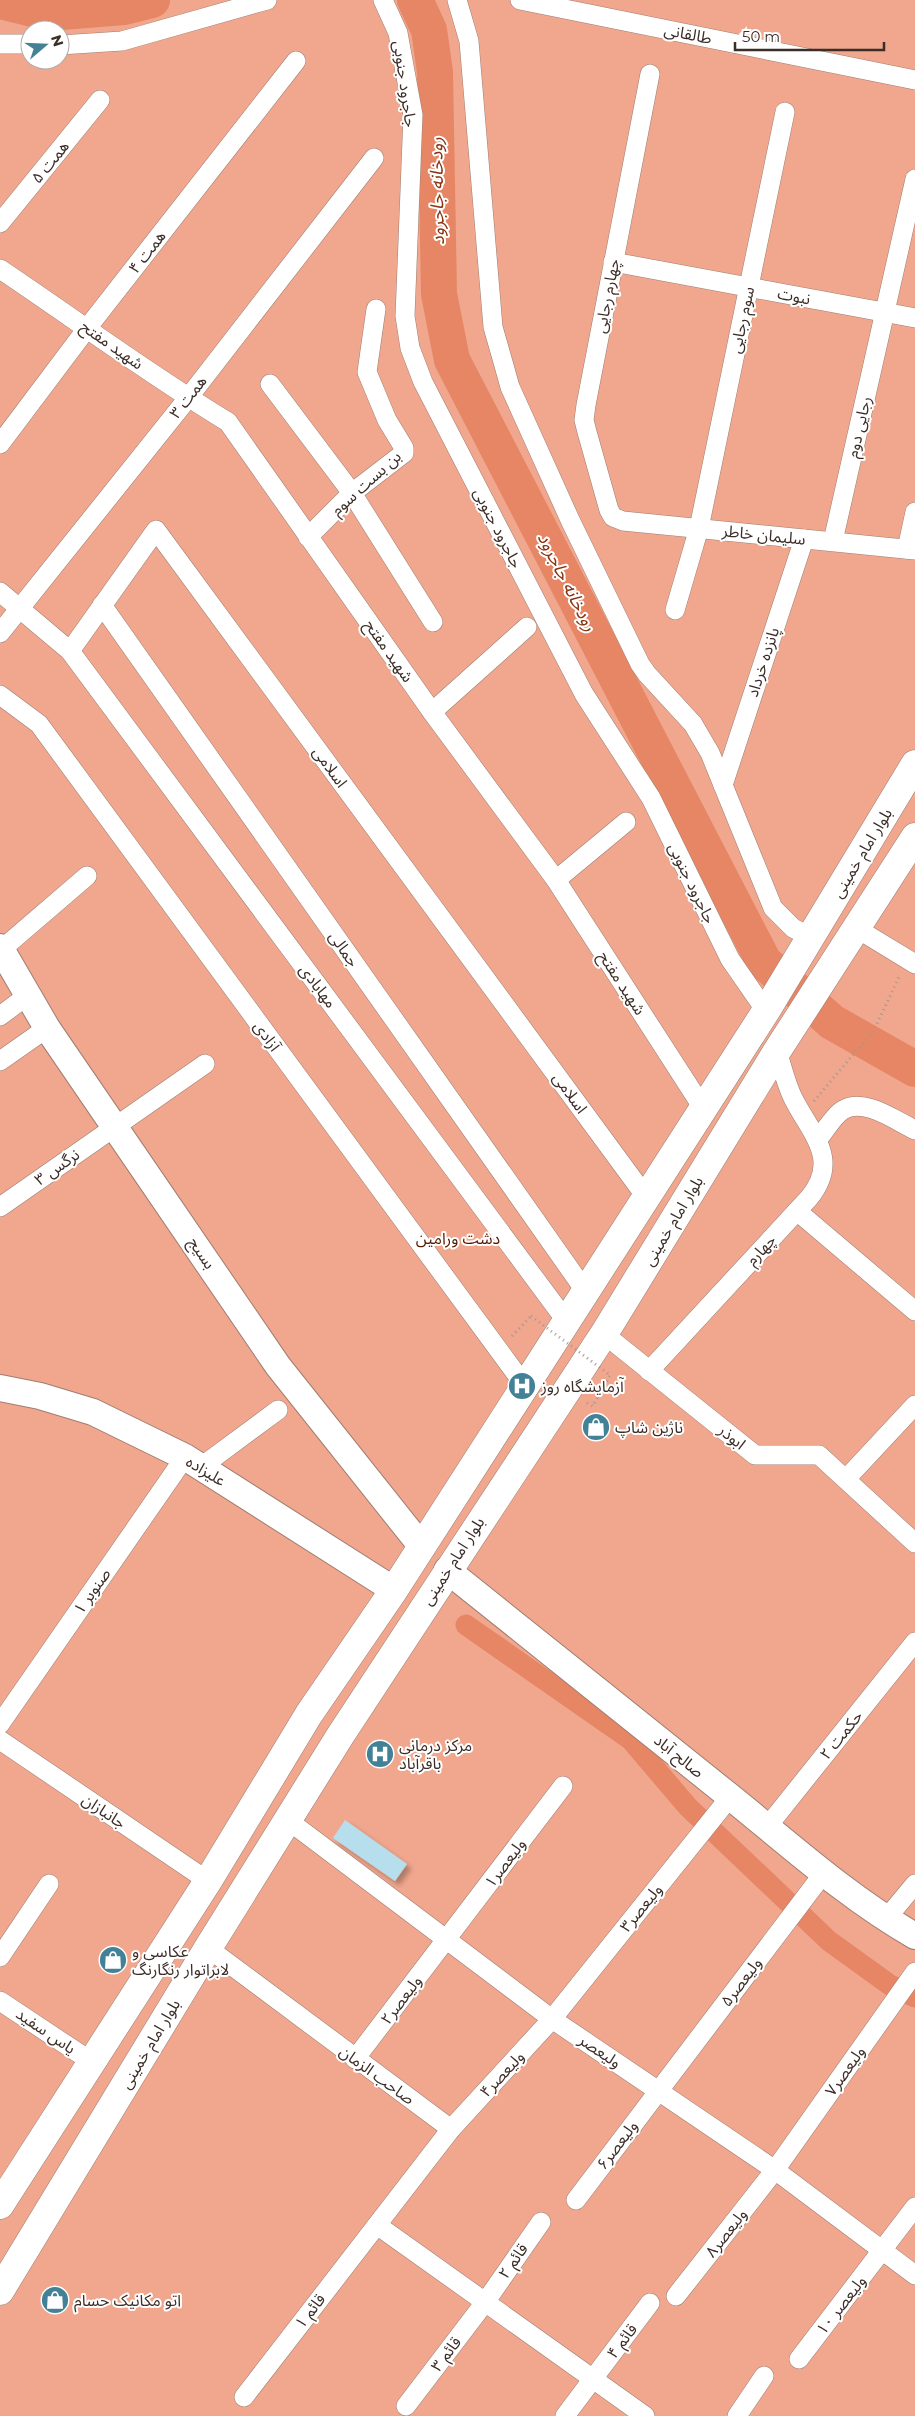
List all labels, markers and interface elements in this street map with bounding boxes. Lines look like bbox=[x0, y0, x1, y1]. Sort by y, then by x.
north arrow bbox=[20, 20, 70, 70]
street label: طالقانی bbox=[662, 20, 714, 48]
scale bar bbox=[735, 20, 884, 52]
text: 50 m bbox=[742, 27, 780, 46]
text: N bbox=[47, 32, 68, 49]
street label: جاجرود جنوبی bbox=[390, 39, 420, 129]
street label: همت ۵ bbox=[27, 137, 73, 187]
water label: رودخانه جاجرود bbox=[425, 137, 449, 245]
street label: همت ۴ bbox=[124, 227, 170, 277]
street label: چهارم رجایی bbox=[590, 257, 626, 335]
street label: نبوت bbox=[776, 284, 812, 308]
street label: سوم رجایی bbox=[726, 285, 761, 356]
street label: شهید مفتح bbox=[75, 317, 147, 376]
street label: همت ۳ bbox=[165, 372, 211, 422]
street label: رجایی دوم bbox=[843, 394, 878, 460]
street label: بن بست سوم bbox=[327, 447, 407, 522]
street label: جاجرود جنوبی bbox=[470, 485, 526, 571]
street label: سلیمان خاطر bbox=[720, 521, 807, 549]
water label: رودخانه جاجرود bbox=[533, 529, 601, 635]
street label: شهید مفتح bbox=[358, 616, 417, 688]
street label: پانزده خرداد bbox=[743, 625, 784, 700]
street label: اسلامی bbox=[309, 743, 351, 791]
street label: بلوار امام خمینی bbox=[828, 805, 899, 903]
street label: جاجرود جنوبی bbox=[664, 840, 720, 926]
street label: جمالی bbox=[325, 927, 363, 971]
street label: شهید مفتح bbox=[592, 948, 650, 1020]
street label: مهابادی bbox=[295, 960, 341, 1012]
street label: آزادی bbox=[250, 1017, 285, 1056]
street label: اسلامی bbox=[549, 1069, 591, 1117]
street label: نرگس ۳ bbox=[31, 1145, 83, 1189]
street label: بلوار امام خمینی bbox=[639, 1173, 710, 1271]
park label: دشت ورامین bbox=[416, 1229, 500, 1248]
street label: چهارم bbox=[742, 1231, 782, 1271]
street label: بسیج bbox=[182, 1233, 219, 1274]
hospital icon: آزمایشگاه روز bbox=[507, 1371, 537, 1401]
place label: آزمایشگاه روز bbox=[540, 1377, 625, 1396]
shop icon: ناژین شاپ bbox=[581, 1412, 611, 1442]
place label: ناژین شاپ bbox=[615, 1418, 683, 1438]
street label: ابوذر bbox=[714, 1420, 749, 1454]
street label: علیزاده bbox=[183, 1452, 229, 1490]
street label: بلوار امام خمینی bbox=[417, 1513, 491, 1610]
street label: صنوبر ۱ bbox=[69, 1564, 115, 1618]
street label: حکمت ۲ bbox=[815, 1707, 867, 1763]
street label: صالح آباد bbox=[649, 1730, 708, 1784]
place label: مرکز درمانی باقرآباد bbox=[399, 1736, 472, 1773]
hospital icon: مرکز درمانی باقرآباد bbox=[365, 1739, 395, 1769]
street label: جانبازان bbox=[78, 1789, 130, 1833]
street label: ولیعصر۱ bbox=[480, 1835, 530, 1891]
street label: ولیعصر۳ bbox=[616, 1880, 666, 1936]
place label: عکاسی و لابراتوار رنگارنگ bbox=[132, 1942, 229, 1979]
shop icon: عکاسی و لابراتوار رنگارنگ bbox=[98, 1945, 128, 1975]
street label: ولیعصر۵ bbox=[716, 1954, 766, 2010]
street label: ولیعصر۲ bbox=[376, 1972, 426, 2028]
street label: بلوار امام خمینی bbox=[116, 1996, 187, 2094]
street label: یاس سفید bbox=[13, 2004, 79, 2058]
street label: ولیعصر bbox=[574, 2029, 625, 2072]
street label: صاحب الزمان bbox=[336, 2041, 418, 2109]
street label: ولیعصر۷ bbox=[821, 2042, 869, 2100]
street label: ولیعصر۴ bbox=[476, 2047, 528, 2101]
street label: ولیعصر۶ bbox=[592, 2117, 642, 2173]
street label: ولیعصر۸ bbox=[701, 2205, 751, 2261]
street label: قائم ۲ bbox=[494, 2240, 534, 2284]
street label: ولیعصر ۱۰ bbox=[812, 2272, 870, 2338]
shop icon: اتو مکانیک حسام bbox=[40, 2285, 70, 2315]
street label: قائم ۱ bbox=[291, 2290, 332, 2334]
place label: اتو مکانیک حسام bbox=[74, 2291, 181, 2313]
street label: قائم ۴ bbox=[603, 2320, 644, 2364]
street label: قائم ۳ bbox=[427, 2333, 468, 2377]

